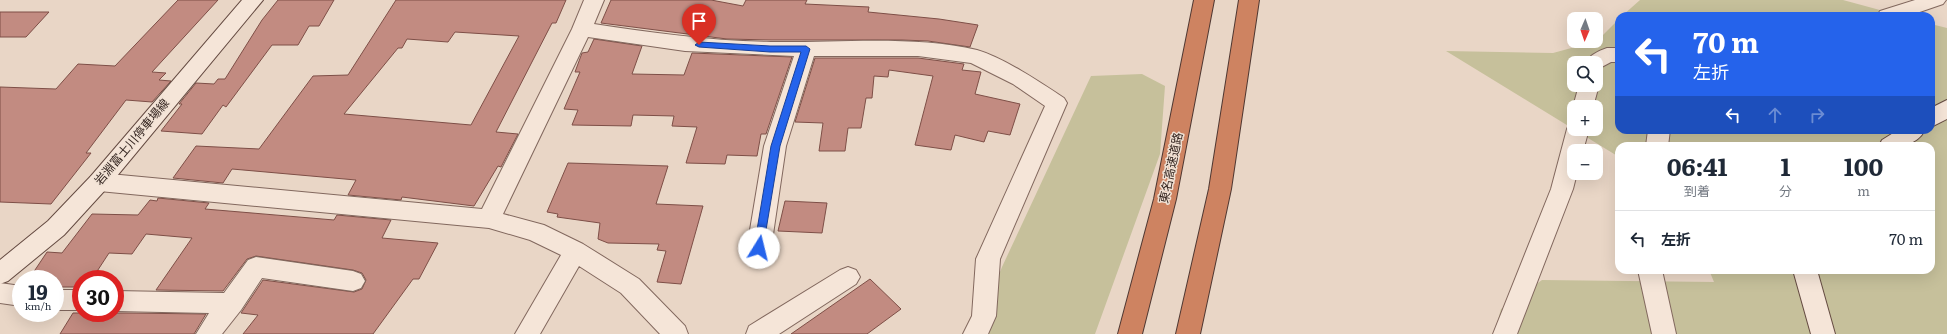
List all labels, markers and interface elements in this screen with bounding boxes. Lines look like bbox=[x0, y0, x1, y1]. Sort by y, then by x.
pin bbox=[682, 4, 716, 45]
icon: arrive bbox=[688, 10, 710, 32]
north arrow bbox=[1567, 12, 1603, 48]
map controls bbox=[1567, 12, 1603, 180]
text: 70 m bbox=[1693, 20, 1759, 62]
icon: left bbox=[1627, 28, 1679, 80]
button: search bbox=[1567, 56, 1603, 92]
text: 左折 bbox=[1693, 58, 1729, 85]
street label: 岩淵富士川停車場線 bbox=[90, 94, 173, 189]
button: + bbox=[1567, 100, 1603, 136]
icon: left bbox=[1722, 104, 1744, 126]
icon: ahead bbox=[1764, 104, 1786, 126]
icon: right bbox=[1806, 104, 1828, 126]
street label: 東名高速道路 bbox=[1154, 131, 1186, 205]
button: − bbox=[1567, 144, 1603, 180]
text: 06:41 bbox=[1667, 148, 1727, 183]
text: 1 bbox=[1781, 148, 1791, 183]
text: 100 bbox=[1844, 148, 1883, 183]
text: 到着 bbox=[1684, 181, 1710, 200]
text: 分 bbox=[1779, 181, 1792, 200]
text: m bbox=[1857, 181, 1870, 200]
position arrow bbox=[738, 227, 780, 269]
text: 左折 bbox=[1661, 227, 1691, 250]
text: 70 m bbox=[1889, 227, 1923, 250]
icon: left bbox=[1627, 228, 1649, 250]
speed limit sign: 30 bbox=[72, 270, 124, 322]
text: 19 bbox=[28, 276, 48, 306]
text: km/h bbox=[25, 298, 51, 313]

